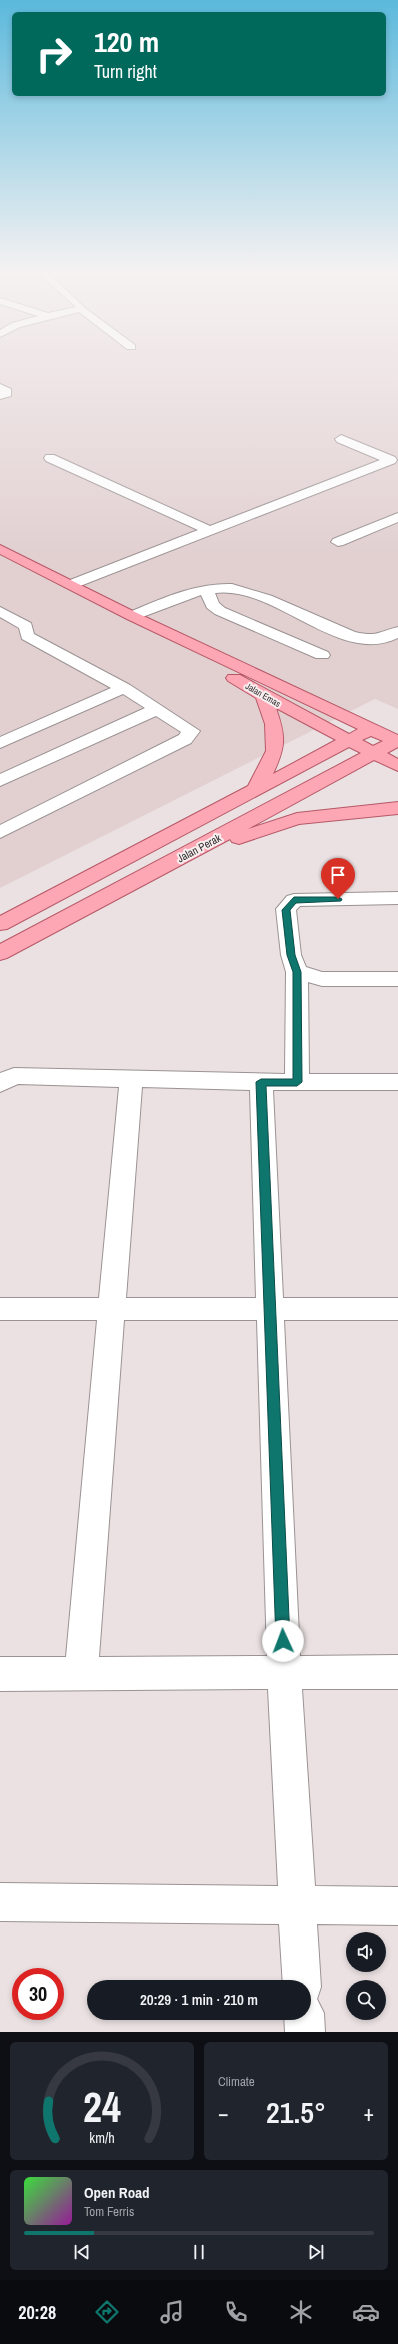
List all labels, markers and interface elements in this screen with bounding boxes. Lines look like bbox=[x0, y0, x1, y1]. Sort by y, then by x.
text: 120 m bbox=[94, 23, 159, 61]
icon: right bbox=[28, 28, 80, 80]
text: Turn right bbox=[94, 59, 157, 84]
street label: Jalan Emas bbox=[243, 680, 283, 710]
street label: Jalan Perak bbox=[175, 830, 224, 865]
pin bbox=[321, 858, 355, 899]
icon: arrive bbox=[327, 864, 349, 886]
position arrow bbox=[262, 1620, 304, 1662]
map controls bbox=[346, 1932, 386, 2020]
button: sound bbox=[346, 1932, 386, 1972]
speed limit sign: 30 bbox=[12, 1968, 64, 2020]
button: search bbox=[346, 1980, 386, 2020]
text: 20:29 · 1 min · 210 m bbox=[140, 1989, 258, 2010]
text: Climate bbox=[218, 2073, 255, 2090]
text: 24 bbox=[83, 2079, 121, 2135]
text: 21.5° bbox=[266, 2092, 326, 2132]
text: − bbox=[218, 2098, 229, 2128]
text: + bbox=[363, 2098, 374, 2128]
text: km/h bbox=[89, 2128, 115, 2147]
text: Open Road bbox=[84, 2182, 150, 2203]
text: Tom Ferris bbox=[84, 2203, 134, 2220]
icon: previous bbox=[71, 2241, 93, 2263]
icon: pause bbox=[188, 2241, 210, 2263]
icon: next bbox=[305, 2241, 327, 2263]
icon: directions bbox=[93, 2298, 121, 2326]
icon: music bbox=[158, 2298, 186, 2326]
icon: phone bbox=[222, 2298, 250, 2326]
icon: climate bbox=[287, 2298, 315, 2326]
icon: car bbox=[352, 2298, 380, 2326]
text: 20:28 bbox=[18, 2300, 56, 2325]

